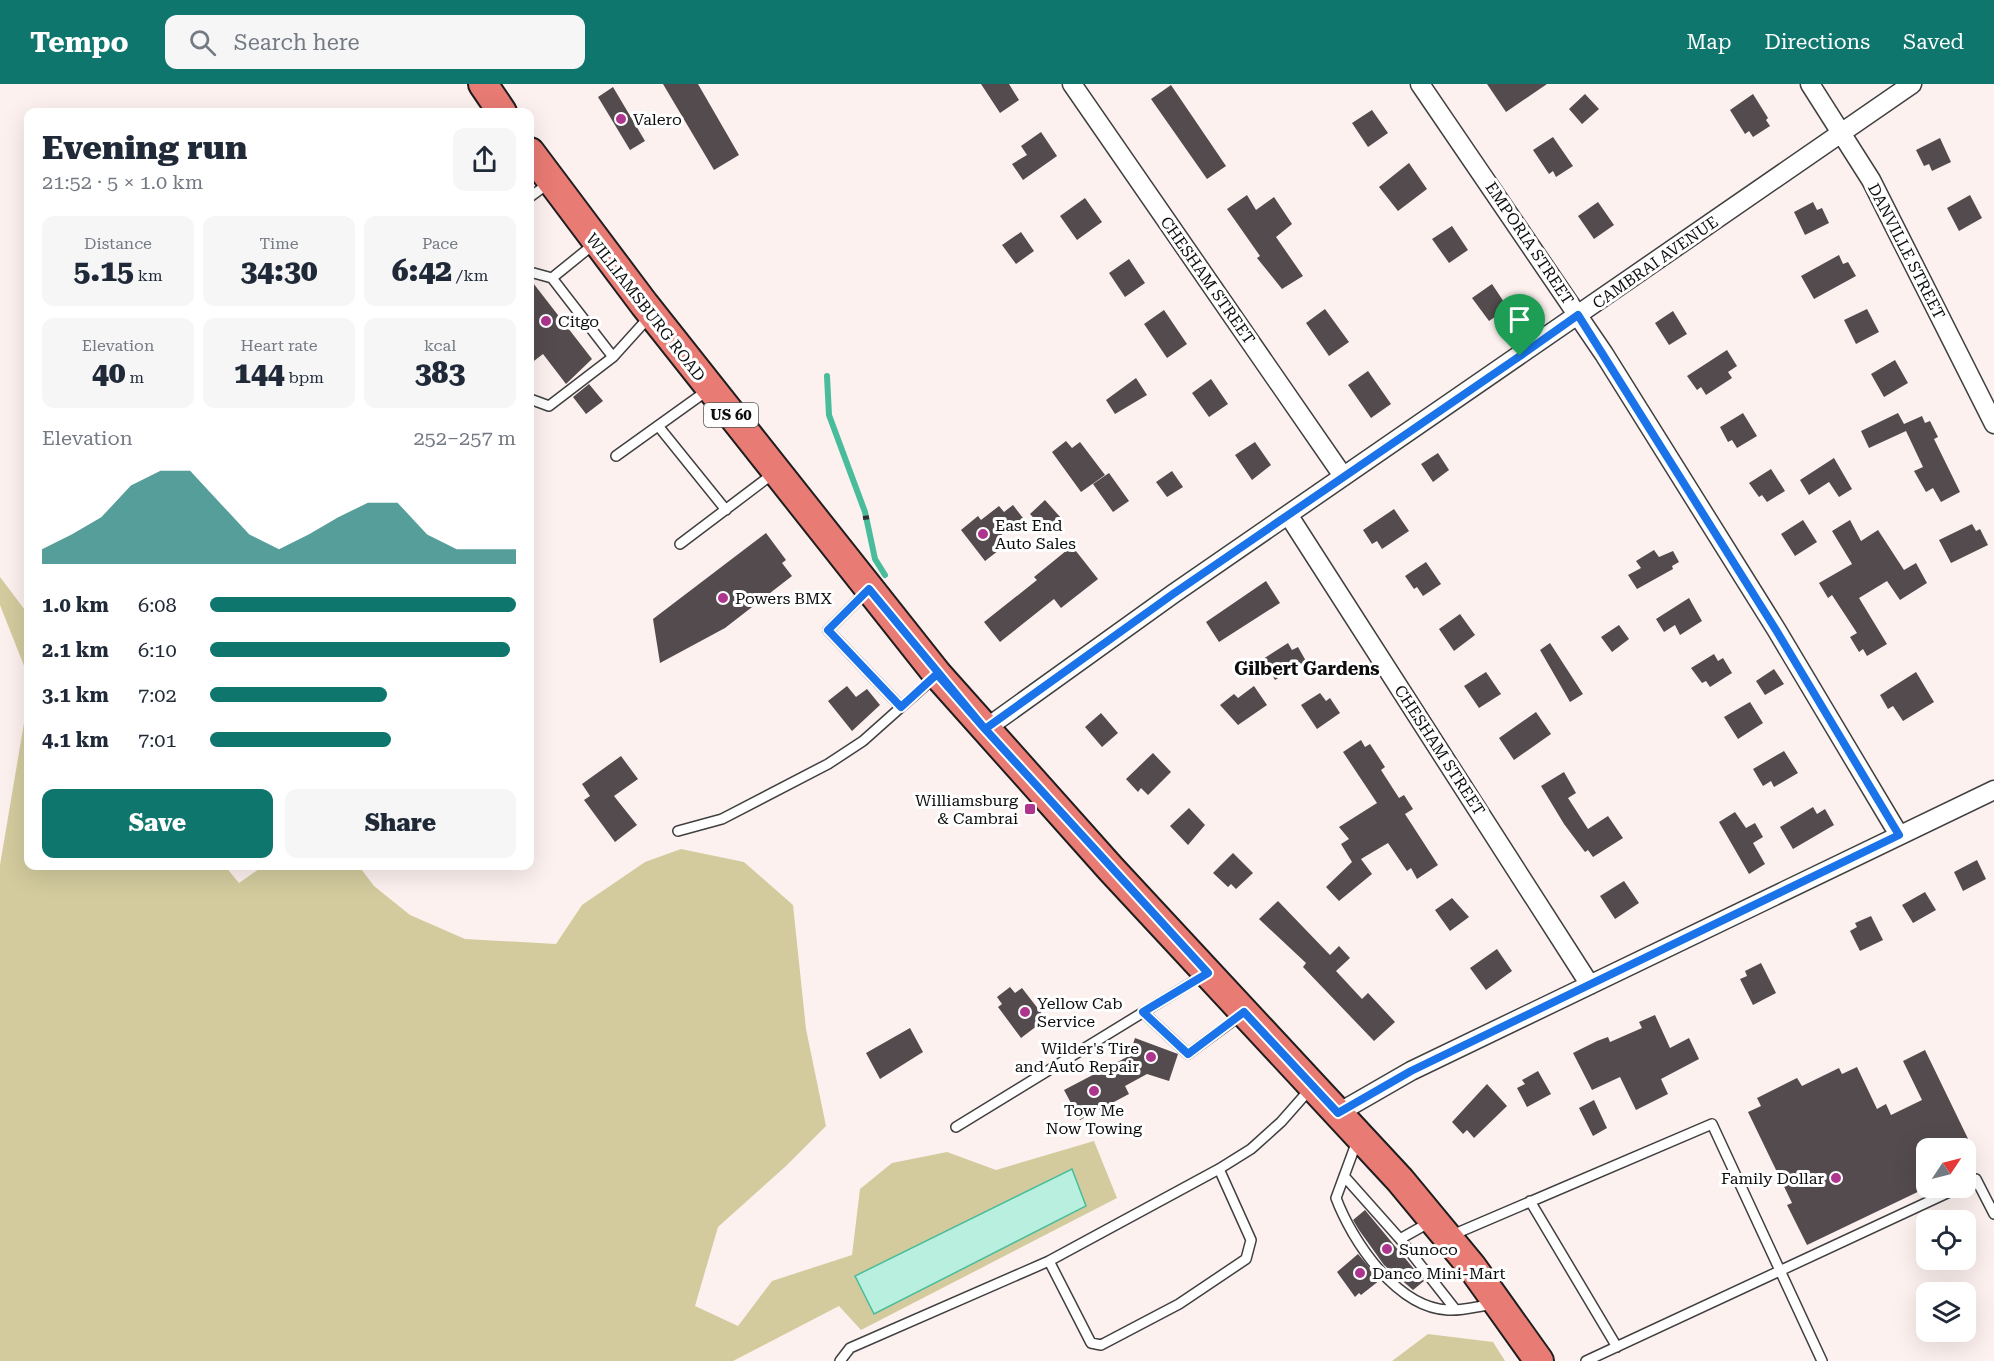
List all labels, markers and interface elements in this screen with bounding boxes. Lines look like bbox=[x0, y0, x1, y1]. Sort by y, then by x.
search box bbox=[165, 15, 585, 69]
text: Tempo bbox=[30, 26, 129, 59]
icon: search bbox=[186, 26, 219, 59]
text: Search here bbox=[234, 30, 360, 55]
text: Map bbox=[1687, 30, 1731, 54]
text: Directions bbox=[1764, 30, 1870, 54]
text: Saved bbox=[1903, 30, 1964, 54]
place label: Valero bbox=[633, 110, 682, 129]
marker: Valero bbox=[614, 112, 628, 126]
text: Evening run bbox=[42, 128, 247, 167]
button: share bbox=[453, 128, 516, 191]
text: 21:52 · 5 × 1.0 km bbox=[42, 170, 203, 194]
street label: EMPORIA STREET bbox=[1481, 178, 1578, 308]
street label: DANVILLE STREET bbox=[1864, 180, 1949, 323]
street label: CAMBRAI AVENUE bbox=[1589, 212, 1722, 313]
street label: CHESHAM STREET bbox=[1156, 213, 1259, 348]
street label: WILLIAMSBURG ROAD bbox=[582, 230, 709, 385]
text: Distance bbox=[84, 234, 152, 253]
text: Time bbox=[259, 234, 299, 253]
text: Pace bbox=[422, 234, 458, 253]
text: 5.15 bbox=[73, 253, 134, 288]
text: 34:30 bbox=[240, 253, 318, 288]
text: 6:42 bbox=[392, 253, 452, 288]
text: km bbox=[134, 266, 163, 285]
text: /km bbox=[452, 266, 488, 285]
pin bbox=[1494, 294, 1545, 356]
icon: arrive bbox=[1503, 303, 1536, 336]
place label: Citgo bbox=[558, 312, 599, 331]
marker: Citgo bbox=[539, 314, 553, 328]
text: Elevation bbox=[82, 336, 154, 355]
text: Heart rate bbox=[241, 336, 317, 355]
text: kcal bbox=[424, 336, 456, 355]
text: 40 bbox=[92, 355, 125, 390]
text: 144 bbox=[234, 355, 284, 390]
text: 383 bbox=[415, 355, 465, 390]
text: m bbox=[125, 368, 144, 387]
text: bpm bbox=[284, 368, 324, 387]
road number: US 60 bbox=[704, 403, 758, 427]
text: Elevation bbox=[42, 426, 133, 450]
text: 252–257 m bbox=[413, 426, 516, 450]
place label: East End Auto Sales bbox=[995, 516, 1076, 553]
marker: East End Auto Sales bbox=[976, 527, 990, 541]
place label: Powers BMX bbox=[735, 589, 832, 608]
marker: Powers BMX bbox=[716, 591, 730, 605]
text: 1.0 km bbox=[42, 593, 109, 617]
text: 6:08 bbox=[138, 593, 177, 617]
text: 2.1 km bbox=[42, 638, 109, 662]
text: 6:10 bbox=[138, 638, 177, 662]
district label: Gilbert Gardens bbox=[1234, 658, 1380, 679]
street label: CHESHAM STREET bbox=[1390, 682, 1489, 819]
text: 3.1 km bbox=[42, 683, 109, 707]
text: 7:02 bbox=[138, 683, 177, 707]
text: 4.1 km bbox=[42, 728, 109, 752]
text: 7:01 bbox=[138, 728, 177, 752]
button: Save bbox=[42, 789, 273, 858]
button: Share bbox=[285, 789, 516, 858]
place label: Williamsburg & Cambrai bbox=[915, 791, 1019, 828]
marker: Williamsburg & Cambrai bbox=[1023, 802, 1037, 816]
place label: Yellow Cab Service bbox=[1037, 994, 1123, 1031]
marker: Yellow Cab Service bbox=[1018, 1005, 1032, 1019]
place label: Wilder's Tire and Auto Repair bbox=[1015, 1039, 1139, 1076]
marker: Wilder's Tire and Auto Repair bbox=[1144, 1050, 1158, 1064]
marker: Tow Me Now Towing bbox=[1087, 1084, 1101, 1098]
place label: Tow Me Now Towing bbox=[1046, 1101, 1143, 1138]
north arrow bbox=[1916, 1138, 1976, 1198]
map controls bbox=[1916, 1138, 1976, 1342]
place label: Family Dollar bbox=[1721, 1169, 1824, 1188]
marker: Family Dollar bbox=[1829, 1171, 1843, 1185]
button: locate bbox=[1916, 1210, 1976, 1270]
place label: Sunoco bbox=[1399, 1240, 1458, 1259]
marker: Sunoco bbox=[1380, 1242, 1394, 1256]
place label: Danco Mini-Mart bbox=[1372, 1264, 1506, 1283]
marker: Danco Mini-Mart bbox=[1353, 1266, 1367, 1280]
button: layers bbox=[1916, 1282, 1976, 1342]

